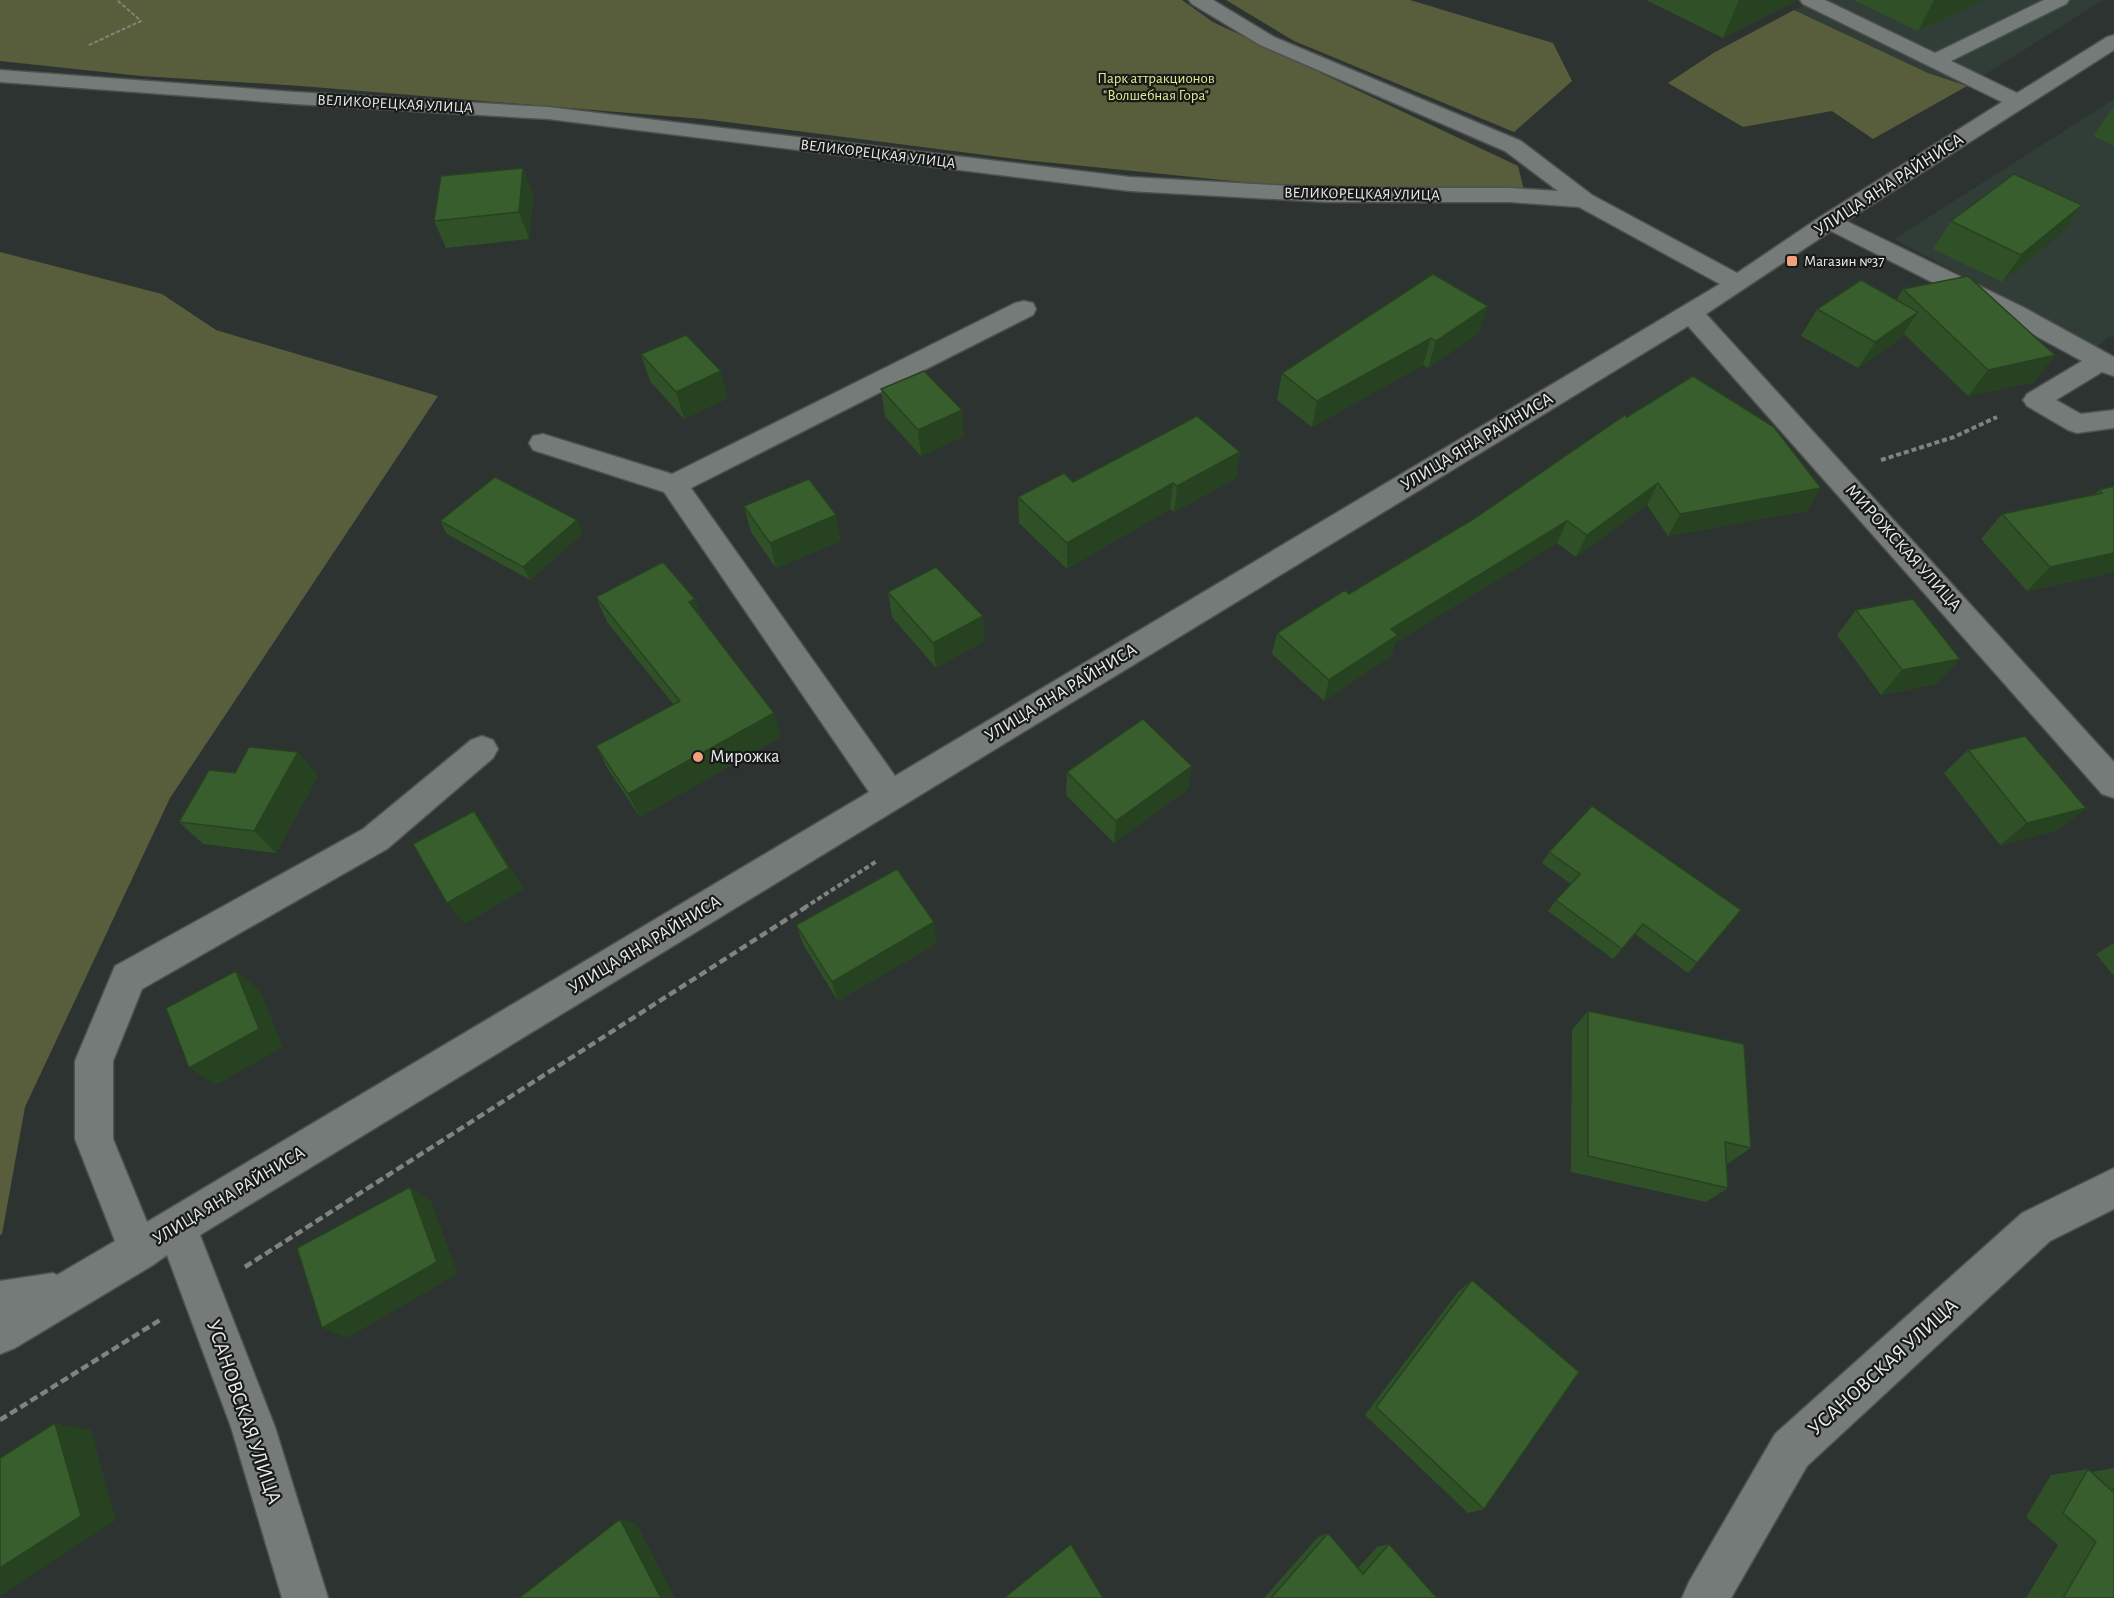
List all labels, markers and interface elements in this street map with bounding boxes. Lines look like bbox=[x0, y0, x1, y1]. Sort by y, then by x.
park label: Парк аттракционов "Волшебная Гора" bbox=[1097, 71, 1215, 103]
street label: ВЕЛИКОРЕЦКАЯ УЛИЦА bbox=[317, 92, 473, 116]
street label: УЛИЦА ЯНА РАЙНИСА bbox=[1810, 128, 1967, 240]
street label: ВЕЛИКОРЕЦКАЯ УЛИЦА bbox=[800, 137, 956, 171]
street label: ВЕЛИКОРЕЦКАЯ УЛИЦА bbox=[1284, 185, 1440, 203]
marker: Магазин №37 bbox=[1785, 254, 1799, 268]
place label: Магазин №37 bbox=[1804, 254, 1885, 269]
street label: УЛИЦА ЯНА РАЙНИСА bbox=[1397, 388, 1556, 494]
street label: МИРОЖСКАЯ УЛИЦА bbox=[1842, 481, 1965, 615]
street label: УЛИЦА ЯНА РАЙНИСА bbox=[981, 639, 1140, 745]
place label: Мирожка bbox=[710, 748, 779, 766]
marker: Мирожка bbox=[691, 750, 705, 764]
street label: УЛИЦА ЯНА РАЙНИСА bbox=[565, 891, 724, 997]
street label: УЛИЦА ЯНА РАЙНИСА bbox=[149, 1142, 308, 1248]
street label: УСАНОВСКАЯ УЛИЦА bbox=[1804, 1295, 1962, 1439]
street label: УСАНОВСКАЯ УЛИЦА bbox=[203, 1317, 285, 1507]

